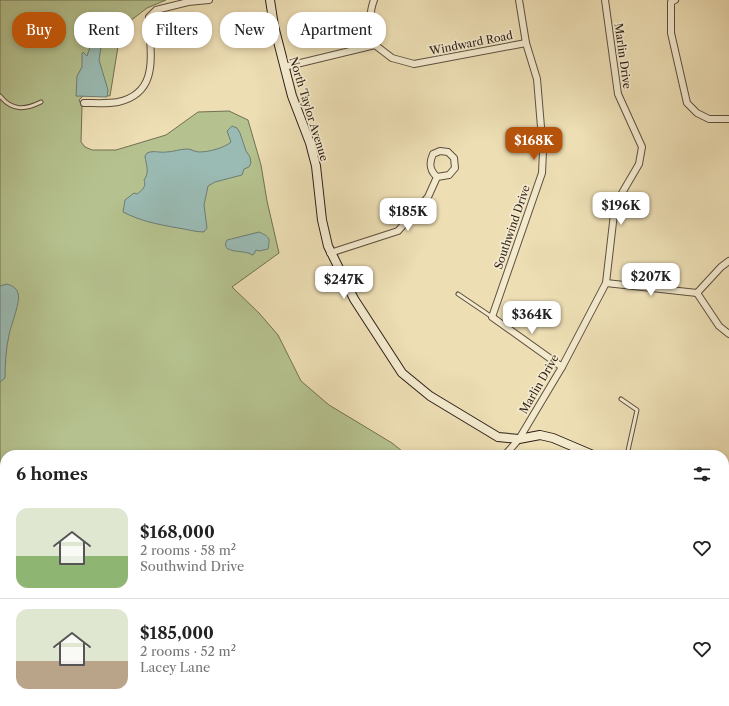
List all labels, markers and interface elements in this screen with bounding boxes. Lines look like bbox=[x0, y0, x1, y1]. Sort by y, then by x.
chip: Buy bbox=[12, 12, 66, 48]
chip: Rent bbox=[74, 12, 134, 48]
chip: Filters bbox=[142, 12, 212, 48]
chip: New bbox=[220, 12, 279, 48]
chip: Apartment bbox=[287, 12, 386, 48]
street label: Marlin Drive bbox=[611, 22, 635, 90]
street label: Windward Road bbox=[427, 28, 514, 58]
street label: North Taylor Avenue bbox=[286, 55, 332, 163]
pin: $168K bbox=[506, 127, 562, 161]
text: $168K bbox=[514, 132, 554, 148]
street label: Southwind Drive bbox=[491, 183, 533, 271]
pin: $196K bbox=[593, 192, 649, 226]
text: $196K bbox=[601, 197, 641, 213]
pin: $185K bbox=[380, 198, 436, 232]
text: $185K bbox=[389, 203, 427, 219]
pin: $207K bbox=[623, 263, 679, 297]
pin: $247K bbox=[316, 266, 372, 300]
text: $207K bbox=[631, 268, 671, 284]
text: $247K bbox=[324, 271, 364, 287]
pin: $364K bbox=[504, 301, 560, 335]
text: $364K bbox=[512, 306, 552, 322]
street label: Marlin Drive bbox=[516, 352, 562, 416]
icon: filters bbox=[691, 463, 713, 485]
text: 6 homes bbox=[16, 464, 88, 484]
text: $168,000 bbox=[140, 522, 215, 542]
icon: home bbox=[48, 524, 96, 572]
icon: heart bbox=[691, 537, 713, 559]
text: 2 rooms · 58 m² bbox=[140, 542, 236, 558]
text: Southwind Drive bbox=[140, 558, 244, 574]
text: $185,000 bbox=[140, 623, 214, 643]
icon: home bbox=[48, 625, 96, 673]
icon: heart bbox=[691, 638, 713, 660]
text: 2 rooms · 52 m² bbox=[140, 643, 236, 659]
text: Lacey Lane bbox=[140, 659, 210, 675]

